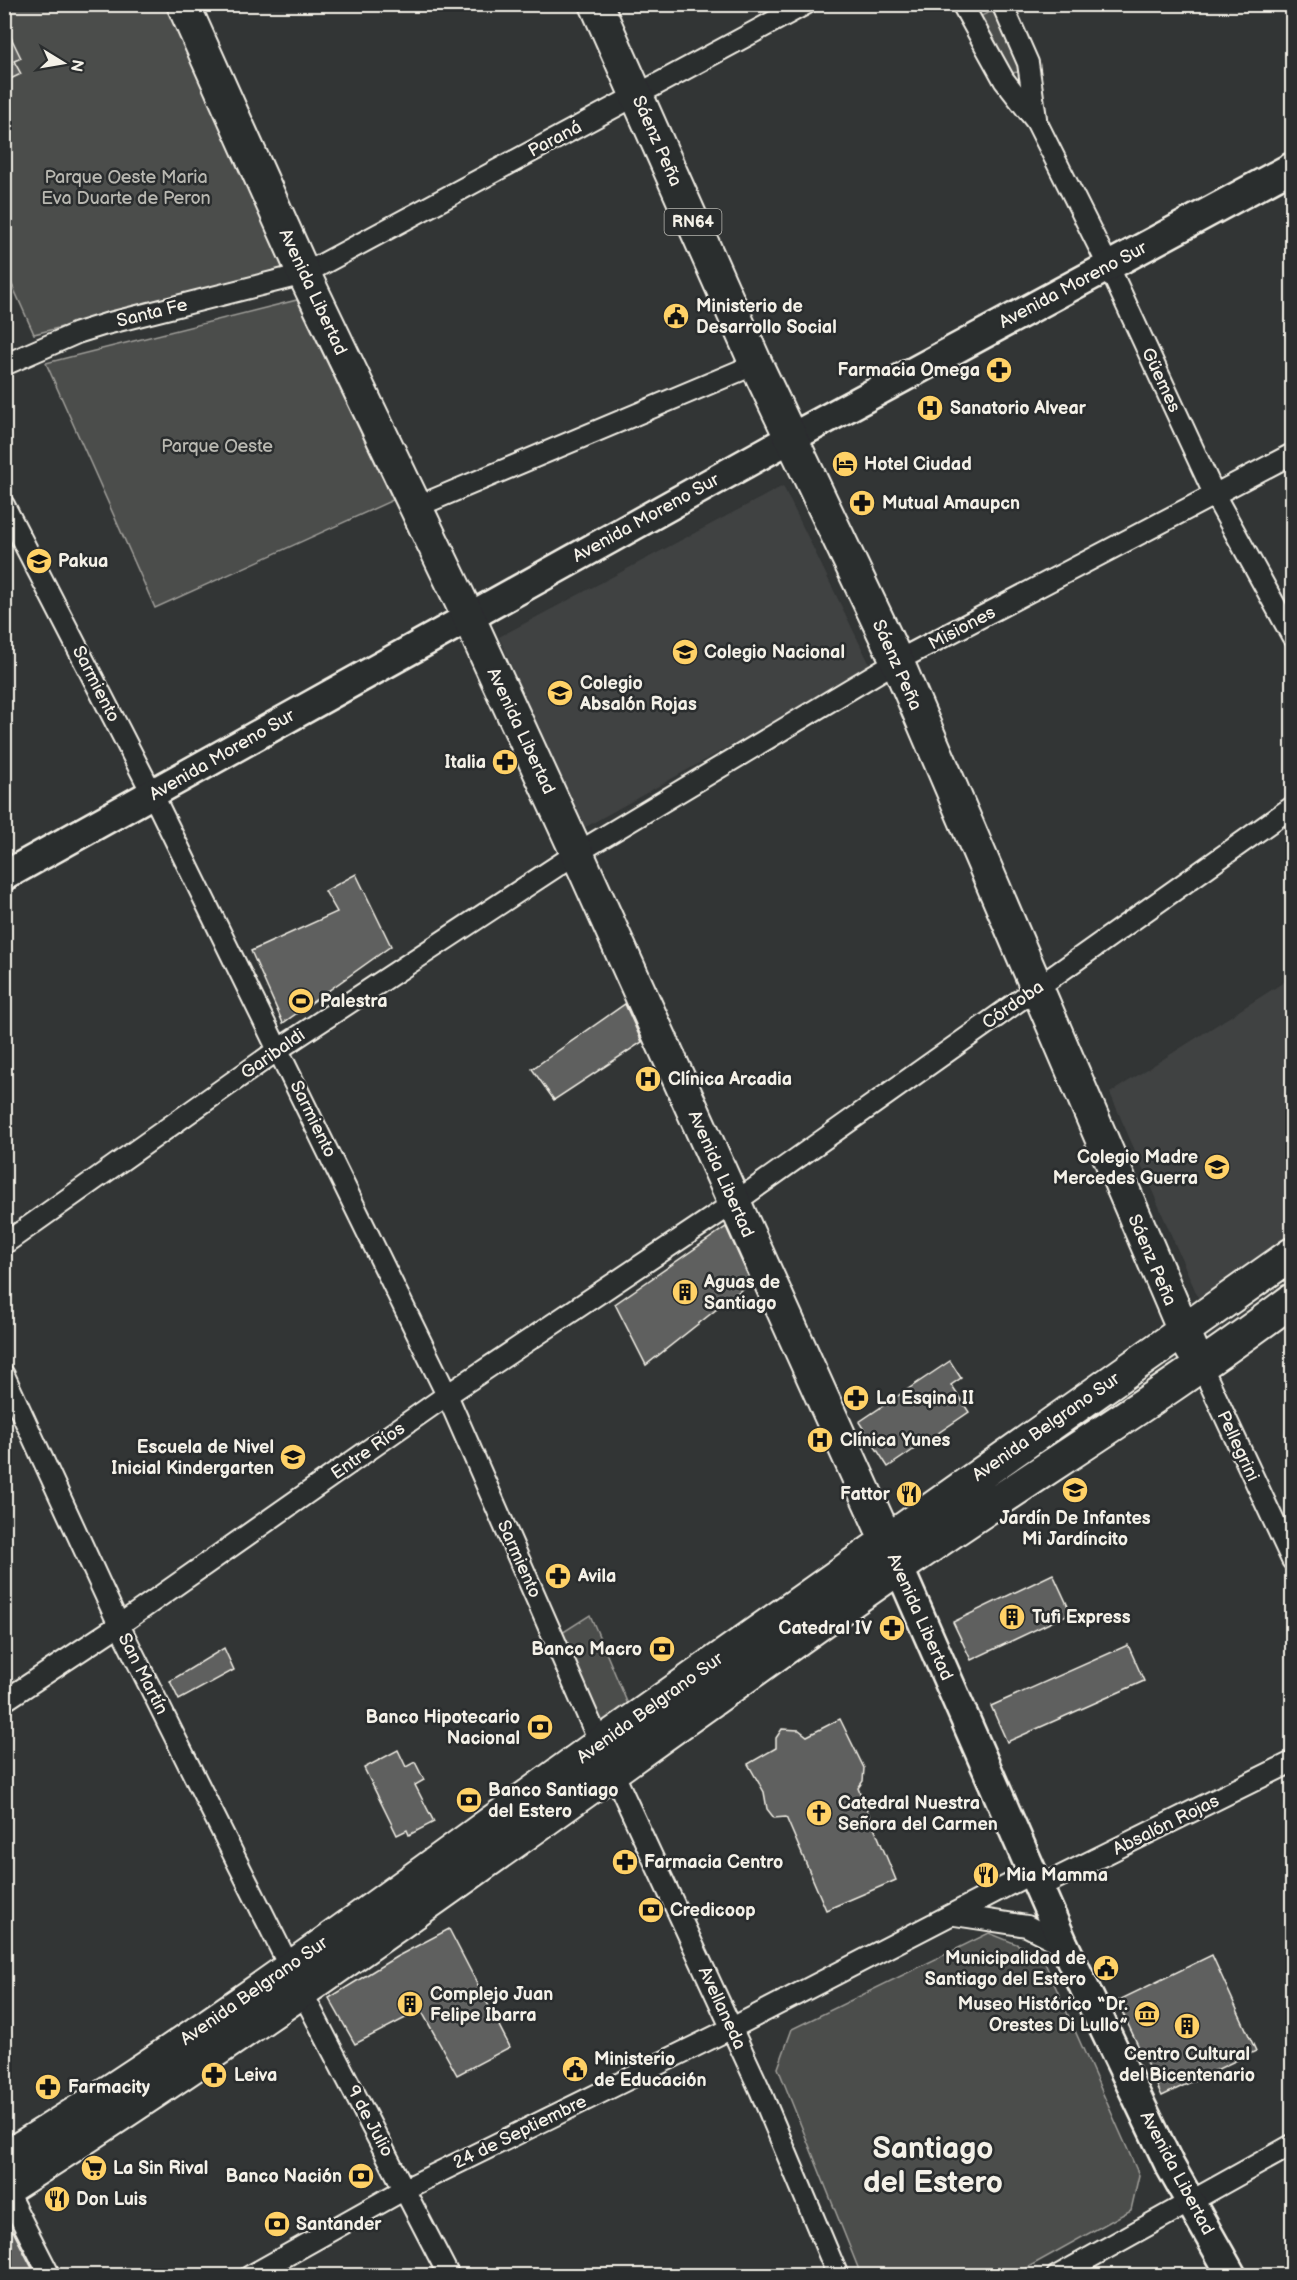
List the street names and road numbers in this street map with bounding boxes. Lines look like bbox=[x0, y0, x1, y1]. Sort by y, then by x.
street label: Sáenz Peña bbox=[628, 92, 686, 190]
street label: Paraná bbox=[525, 116, 585, 162]
road number: RN64 bbox=[664, 209, 722, 235]
street label: Avenida Libertad bbox=[275, 226, 351, 358]
street label: Avenida Moreno Sur bbox=[996, 237, 1151, 333]
street label: Santa Fe bbox=[114, 294, 190, 332]
street label: Güemes bbox=[1137, 344, 1185, 416]
street label: Avenida Moreno Sur bbox=[569, 469, 723, 567]
street label: Misiones bbox=[925, 602, 999, 654]
street label: Sáenz Peña bbox=[868, 616, 926, 714]
street label: Sarmiento bbox=[68, 642, 124, 726]
street label: Avenida Libertad bbox=[483, 665, 559, 797]
street label: Avenida Moreno Sur bbox=[146, 705, 299, 805]
street label: Córdoba bbox=[978, 976, 1048, 1034]
street label: Garibaldi bbox=[237, 1024, 309, 1084]
street label: Sarmiento bbox=[285, 1077, 341, 1161]
street label: Avenida Libertad bbox=[684, 1107, 758, 1241]
street label: Sáenz Peña bbox=[1123, 1211, 1181, 1309]
street label: Avenida Belgrano Sur bbox=[968, 1368, 1124, 1486]
street label: Pellegrini bbox=[1213, 1407, 1263, 1485]
street label: Entre Ríos bbox=[327, 1418, 409, 1484]
street label: Sarmiento bbox=[493, 1517, 545, 1601]
street label: Avenida Libertad bbox=[883, 1550, 957, 1684]
street label: San Martín bbox=[114, 1630, 172, 1718]
street label: Avenida Belgrano Sur bbox=[573, 1648, 727, 1768]
street label: Absalón Rojas bbox=[1110, 1790, 1223, 1860]
street label: Avenida Belgrano Sur bbox=[176, 1932, 332, 2050]
street label: Avellaneda bbox=[694, 1963, 750, 2053]
street label: 9 de Julio bbox=[342, 2082, 398, 2160]
street label: 24 de Septiembre bbox=[450, 2090, 590, 2173]
street label: Avenida Libertad bbox=[1136, 2108, 1218, 2238]

